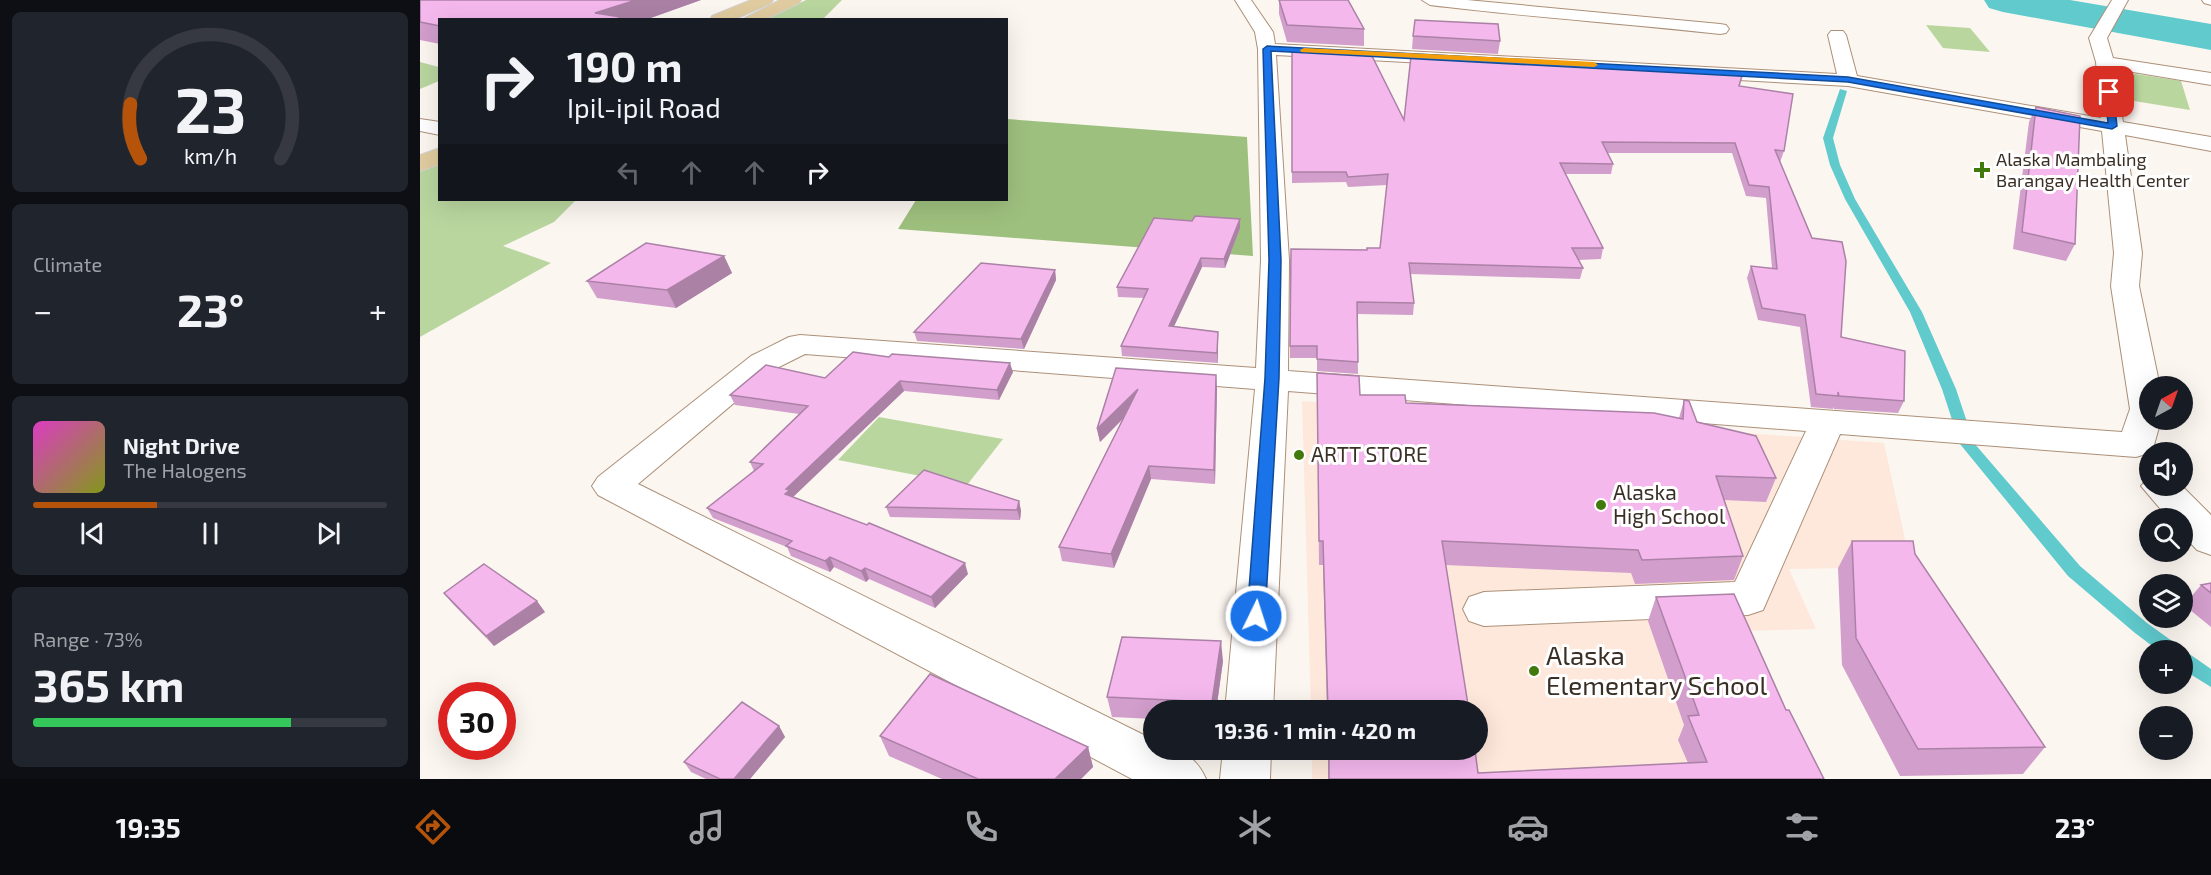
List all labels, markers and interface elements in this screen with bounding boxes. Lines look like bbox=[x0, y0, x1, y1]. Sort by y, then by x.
text: 190 m bbox=[567, 40, 683, 90]
icon: right bbox=[468, 42, 546, 120]
pin bbox=[2083, 66, 2134, 117]
text: 23 bbox=[174, 71, 246, 146]
icon: arrive bbox=[2092, 75, 2125, 108]
text: Ipil-ipil Road bbox=[567, 91, 721, 123]
text: km/h bbox=[183, 143, 237, 168]
place label: Alaska Mambaling Barangay Health Center bbox=[1996, 148, 2190, 191]
icon: left bbox=[612, 156, 645, 189]
icon: ahead bbox=[675, 156, 708, 189]
icon: ahead bbox=[738, 156, 771, 189]
icon: right bbox=[801, 156, 834, 189]
marker: Alaska Mambaling Barangay Health Center bbox=[1973, 161, 1991, 179]
text: Climate bbox=[33, 252, 102, 276]
text: 23° bbox=[177, 282, 244, 336]
text: − bbox=[33, 290, 52, 330]
text: + bbox=[369, 290, 387, 330]
north arrow bbox=[2139, 376, 2193, 430]
map controls bbox=[2139, 376, 2193, 760]
text: Night Drive bbox=[123, 432, 240, 458]
place label: ARTT STORE bbox=[1311, 441, 1428, 466]
button: sound bbox=[2139, 442, 2193, 496]
marker: ARTT STORE bbox=[1292, 448, 1306, 462]
text: The Halogens bbox=[123, 458, 247, 482]
place label: Alaska High School bbox=[1613, 479, 1726, 528]
marker: Alaska High School bbox=[1594, 498, 1608, 512]
button: search bbox=[2139, 508, 2193, 562]
icon: previous bbox=[76, 517, 109, 550]
icon: pause bbox=[194, 517, 227, 550]
icon: next bbox=[312, 517, 345, 550]
button: layers bbox=[2139, 574, 2193, 628]
position arrow bbox=[1224, 584, 1288, 648]
text: Range · 73% bbox=[33, 627, 143, 651]
place label: Alaska Elementary School bbox=[1546, 639, 1768, 700]
button: + bbox=[2139, 640, 2193, 694]
text: 365 km bbox=[33, 657, 184, 711]
marker: Alaska Elementary School bbox=[1527, 664, 1541, 678]
speed limit sign: 30 bbox=[438, 682, 516, 760]
button: − bbox=[2139, 706, 2193, 760]
text: 19:36 · 1 min · 420 m bbox=[1215, 717, 1416, 743]
icon: directions bbox=[412, 806, 454, 848]
icon: music bbox=[686, 806, 728, 848]
icon: phone bbox=[960, 806, 1002, 848]
icon: climate bbox=[1234, 806, 1276, 848]
icon: car bbox=[1507, 806, 1549, 848]
icon: filters bbox=[1781, 806, 1823, 848]
text: 19:35 bbox=[116, 811, 181, 843]
text: 23° bbox=[2055, 811, 2095, 843]

